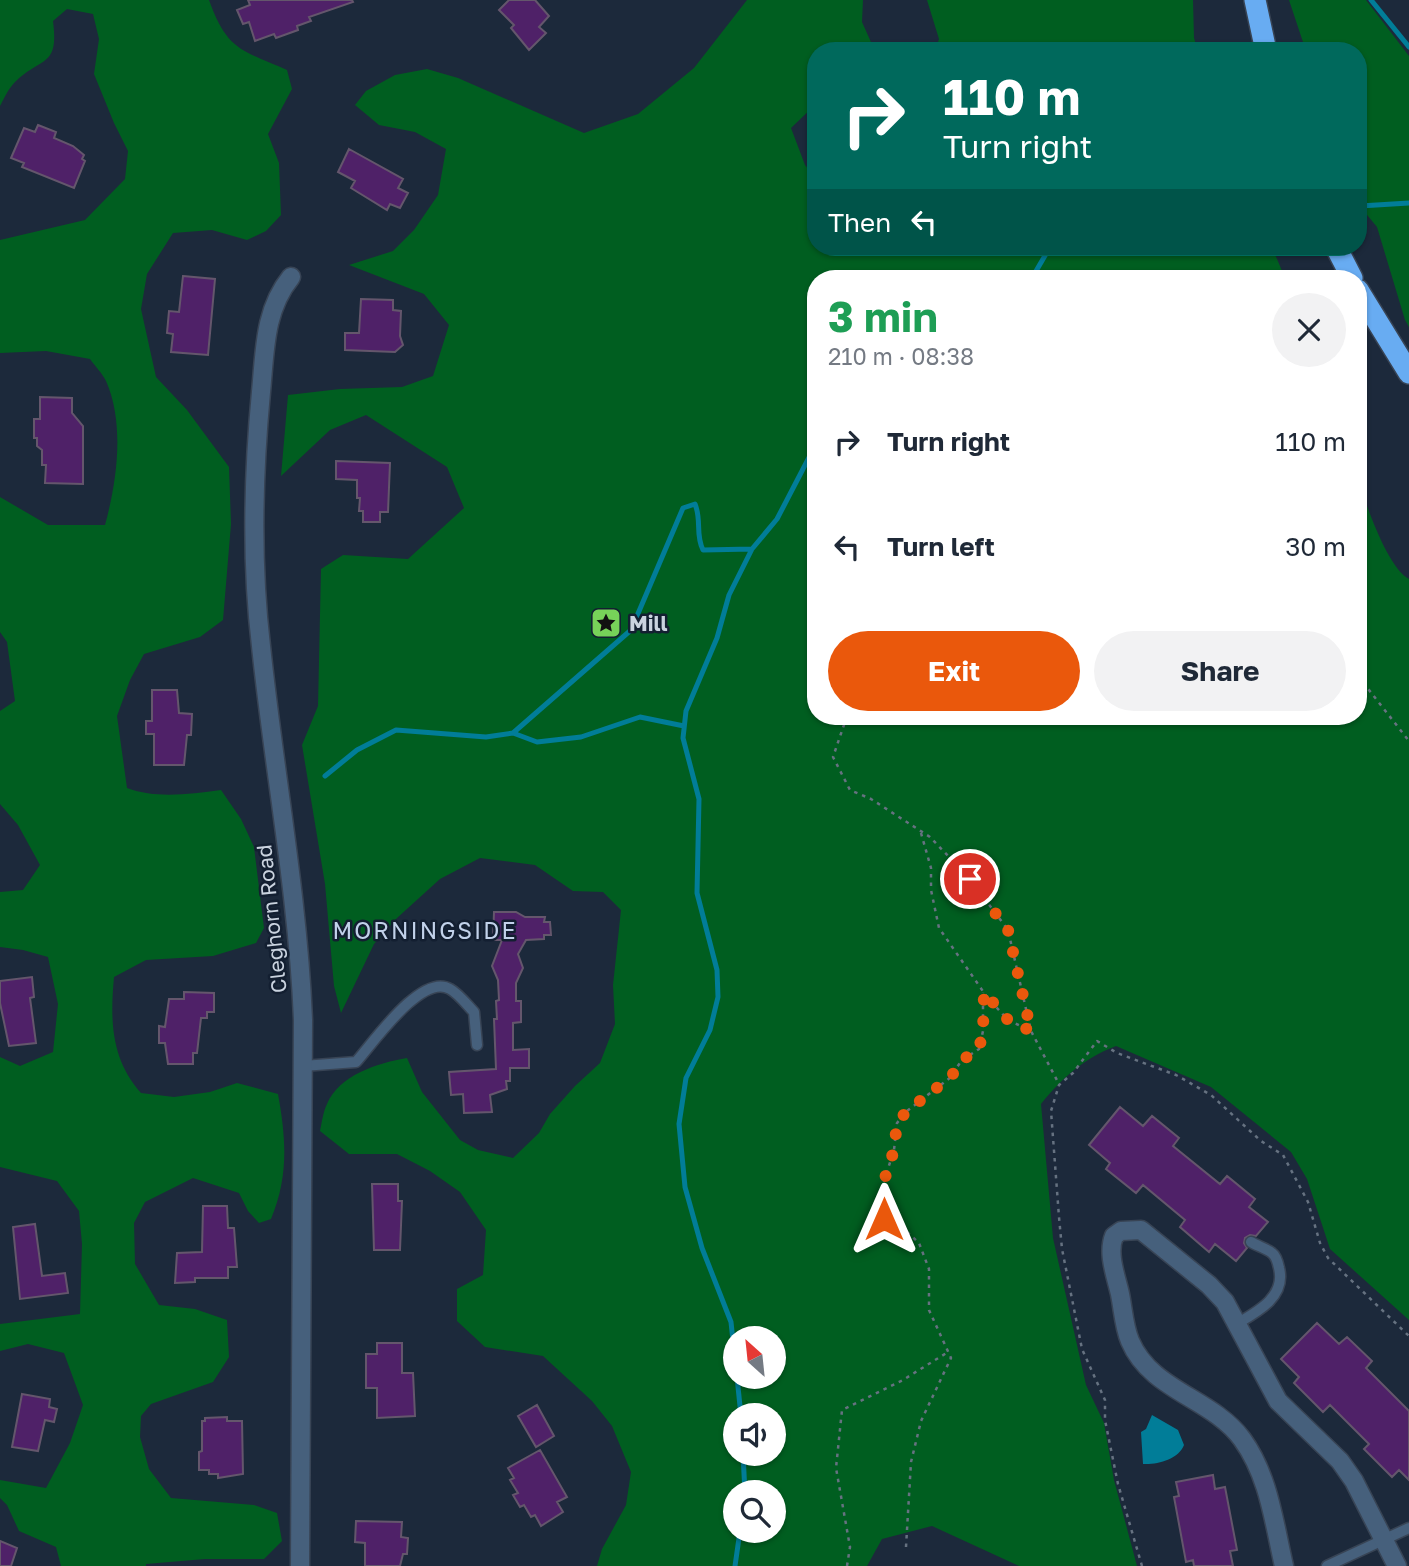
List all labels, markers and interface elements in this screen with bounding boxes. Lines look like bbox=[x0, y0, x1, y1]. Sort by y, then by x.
text: 110 m bbox=[943, 67, 1080, 126]
icon: right bbox=[828, 70, 919, 161]
text: Turn right bbox=[943, 127, 1092, 165]
icon: left bbox=[905, 203, 943, 241]
text: Then bbox=[828, 207, 891, 238]
text: 3 min bbox=[828, 291, 938, 341]
button: close bbox=[1272, 293, 1346, 367]
text: 210 m · 08:38 bbox=[828, 342, 974, 370]
icon: right bbox=[828, 423, 866, 461]
text: Turn right bbox=[887, 426, 1010, 457]
text: 110 m bbox=[1275, 426, 1346, 457]
icon: left bbox=[828, 528, 866, 566]
text: Turn left bbox=[887, 531, 995, 562]
text: 30 m bbox=[1285, 531, 1346, 562]
place icon: Mill bbox=[589, 606, 623, 640]
place label: Mill bbox=[629, 610, 668, 636]
button: Exit bbox=[828, 631, 1080, 711]
button: Share bbox=[1094, 631, 1346, 711]
street label: Cleghorn Road bbox=[250, 843, 292, 995]
pin bbox=[940, 849, 1000, 909]
icon: arrive bbox=[951, 860, 989, 898]
district label: MORNINGSIDE bbox=[333, 916, 517, 944]
position arrow bbox=[847, 1182, 921, 1256]
north arrow bbox=[723, 1326, 786, 1390]
map controls bbox=[723, 1326, 786, 1543]
button: sound bbox=[723, 1403, 786, 1466]
button: search bbox=[723, 1480, 786, 1543]

